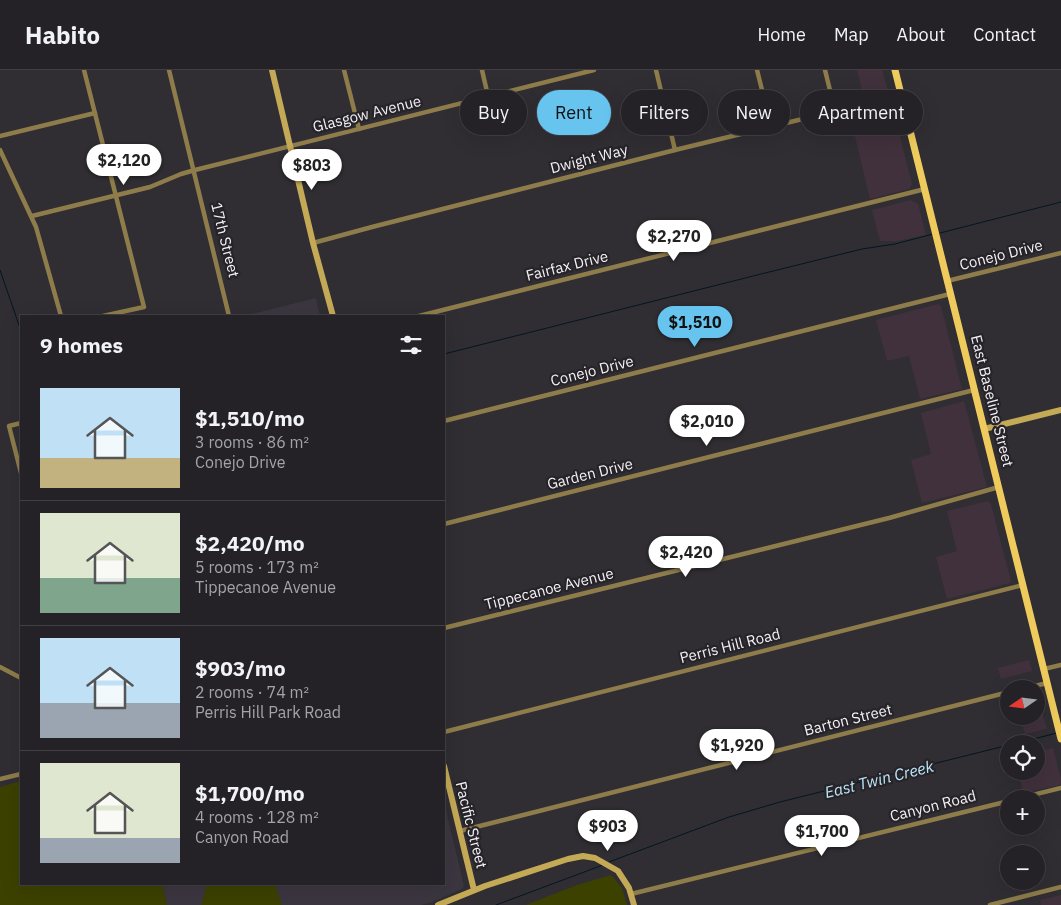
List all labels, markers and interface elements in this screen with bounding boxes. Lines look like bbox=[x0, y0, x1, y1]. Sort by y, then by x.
text: Habito bbox=[25, 19, 100, 51]
text: Home bbox=[758, 23, 806, 46]
text: Map bbox=[834, 23, 869, 46]
text: About bbox=[897, 23, 945, 46]
text: Contact bbox=[973, 23, 1036, 46]
chip: Buy bbox=[460, 90, 527, 135]
chip: Rent bbox=[537, 90, 611, 135]
chip: Filters bbox=[621, 90, 708, 135]
chip: New bbox=[718, 90, 790, 135]
chip: Apartment bbox=[800, 90, 923, 135]
street label: Glasgow Avenue bbox=[311, 91, 423, 136]
street label: Dwight Way bbox=[548, 140, 630, 177]
pin: $2,120 bbox=[83, 144, 165, 186]
pin: $803 bbox=[282, 148, 342, 191]
text: $2,120 bbox=[98, 150, 150, 170]
text: $803 bbox=[293, 155, 331, 175]
street label: 17th Street bbox=[207, 200, 244, 279]
pin: $2,270 bbox=[633, 220, 715, 262]
text: $2,270 bbox=[648, 226, 700, 246]
street label: Conejo Drive bbox=[957, 235, 1044, 274]
street label: Fairfax Drive bbox=[524, 246, 610, 285]
pin: $1,510 bbox=[654, 306, 736, 348]
text: $1,510 bbox=[669, 312, 721, 332]
text: 9 homes bbox=[40, 331, 123, 359]
icon: filters bbox=[397, 331, 425, 359]
street label: East Baseline Street bbox=[967, 333, 1018, 469]
street label: Conejo Drive bbox=[548, 351, 635, 390]
text: $1,510/mo bbox=[195, 404, 305, 432]
pin: $2,010 bbox=[666, 404, 748, 447]
icon: home bbox=[80, 408, 140, 468]
text: $2,010 bbox=[681, 411, 733, 431]
text: 3 rooms · 86 m² bbox=[195, 432, 309, 452]
text: Conejo Drive bbox=[195, 452, 286, 472]
street label: Garden Drive bbox=[545, 454, 635, 493]
text: $2,420/mo bbox=[195, 529, 305, 557]
icon: home bbox=[80, 533, 140, 593]
pin: $2,420 bbox=[645, 536, 727, 578]
text: $2,420 bbox=[660, 542, 712, 562]
text: 5 rooms · 173 m² bbox=[195, 557, 319, 577]
street label: Tippecanoe Avenue bbox=[482, 563, 615, 614]
text: Tippecanoe Avenue bbox=[195, 577, 336, 597]
street label: Perris Hill Road bbox=[678, 624, 782, 667]
text: $903/mo bbox=[195, 654, 286, 682]
icon: home bbox=[80, 658, 140, 718]
north arrow bbox=[1000, 680, 1045, 725]
map controls bbox=[1000, 680, 1045, 890]
text: 2 rooms · 74 m² bbox=[195, 682, 309, 702]
street label: Barton Street bbox=[802, 699, 894, 740]
text: Perris Hill Park Road bbox=[195, 702, 341, 722]
pin: $1,920 bbox=[696, 728, 778, 771]
text: $1,920 bbox=[711, 735, 763, 755]
button: locate bbox=[1000, 735, 1045, 780]
water label: East Twin Creek bbox=[822, 756, 936, 802]
text: $1,700/mo bbox=[195, 779, 305, 807]
street label: Pacific Street bbox=[452, 779, 491, 870]
icon: home bbox=[80, 783, 140, 843]
street label: Canyon Road bbox=[888, 786, 978, 825]
button: + bbox=[1000, 790, 1045, 835]
text: 4 rooms · 128 m² bbox=[195, 807, 319, 827]
pin: $903 bbox=[578, 810, 638, 852]
pin: $1,700 bbox=[781, 814, 863, 857]
text: $903 bbox=[589, 816, 627, 836]
text: $1,700 bbox=[796, 821, 848, 841]
text: Canyon Road bbox=[195, 827, 289, 847]
button: − bbox=[1000, 845, 1045, 890]

